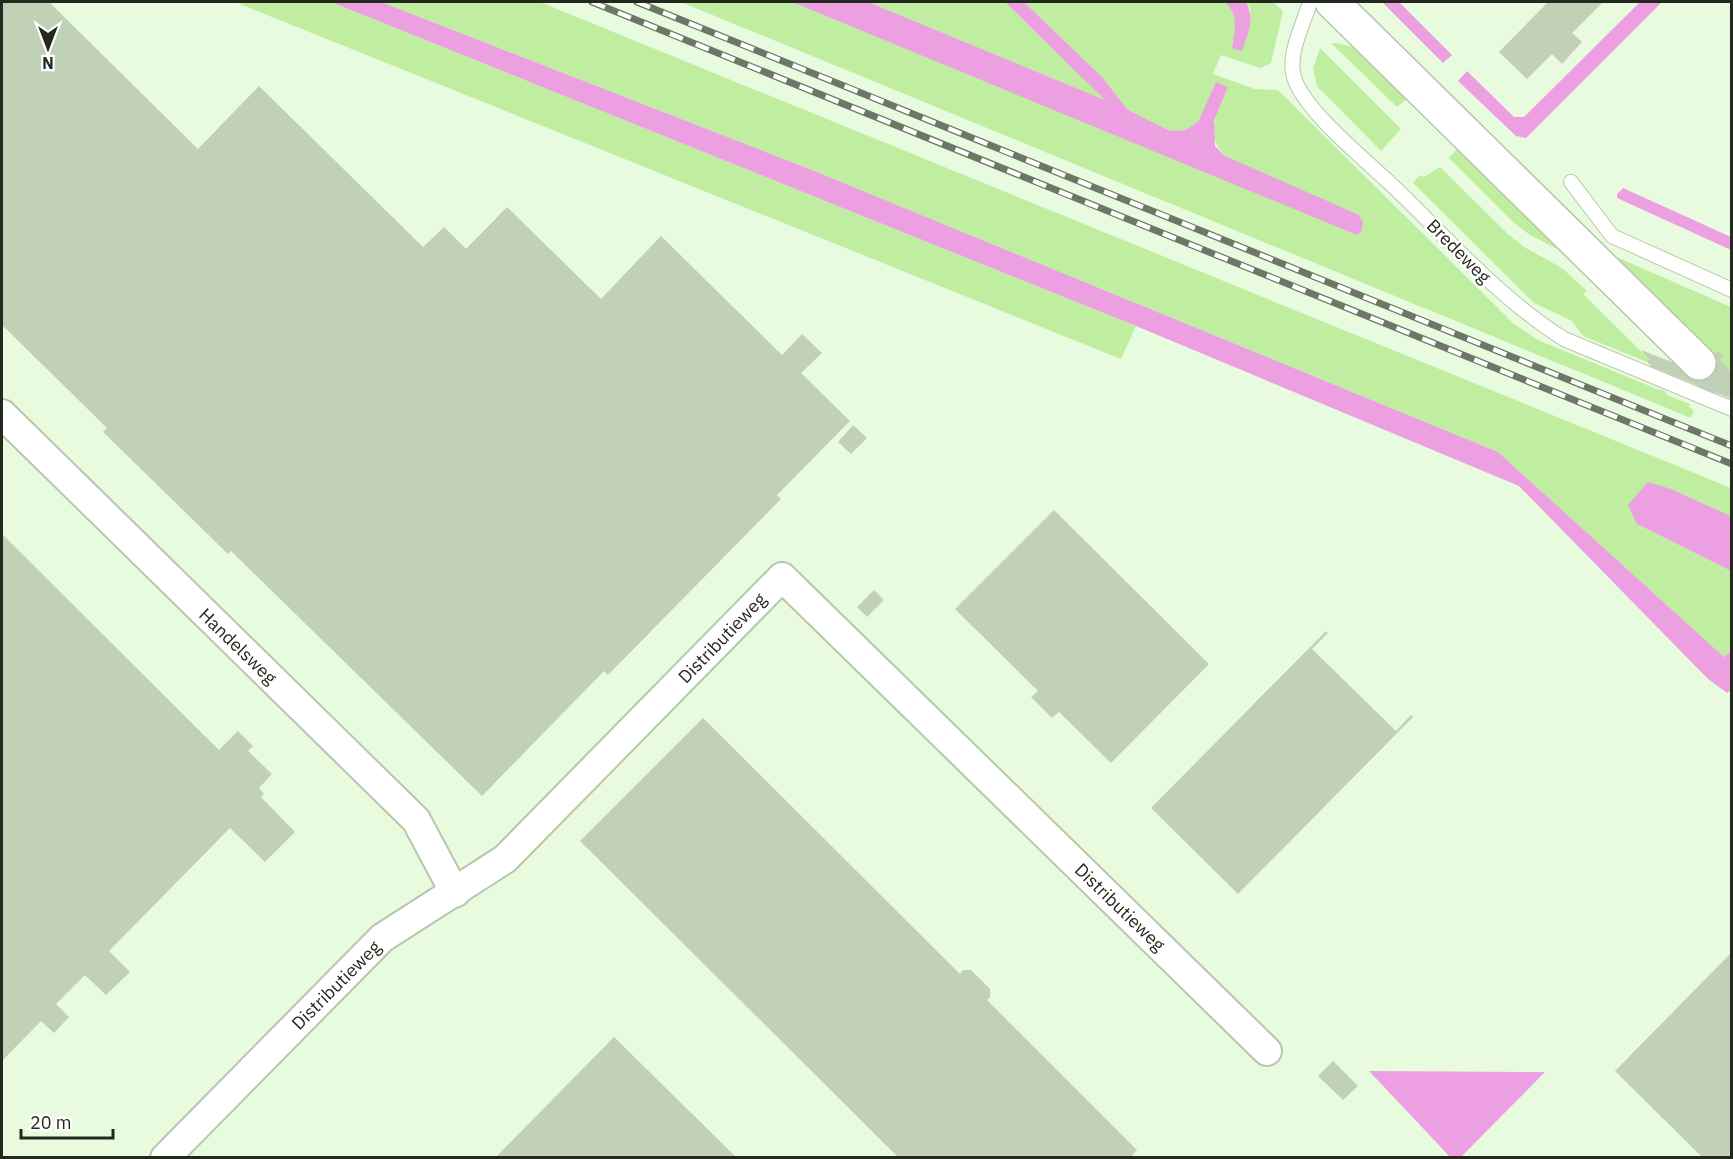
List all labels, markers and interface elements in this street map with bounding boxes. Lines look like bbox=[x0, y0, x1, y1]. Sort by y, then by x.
north arrow bbox=[18, 18, 78, 78]
text: N bbox=[42, 53, 54, 73]
street label: Bredeweg bbox=[1422, 214, 1496, 288]
street label: Distributieweg bbox=[673, 588, 771, 688]
street label: Handelsweg bbox=[194, 603, 282, 689]
street label: Distributieweg bbox=[1070, 858, 1170, 956]
street label: Distributieweg bbox=[286, 935, 386, 1035]
scale bar bbox=[21, 1102, 112, 1140]
text: 20 m bbox=[30, 1111, 72, 1134]

